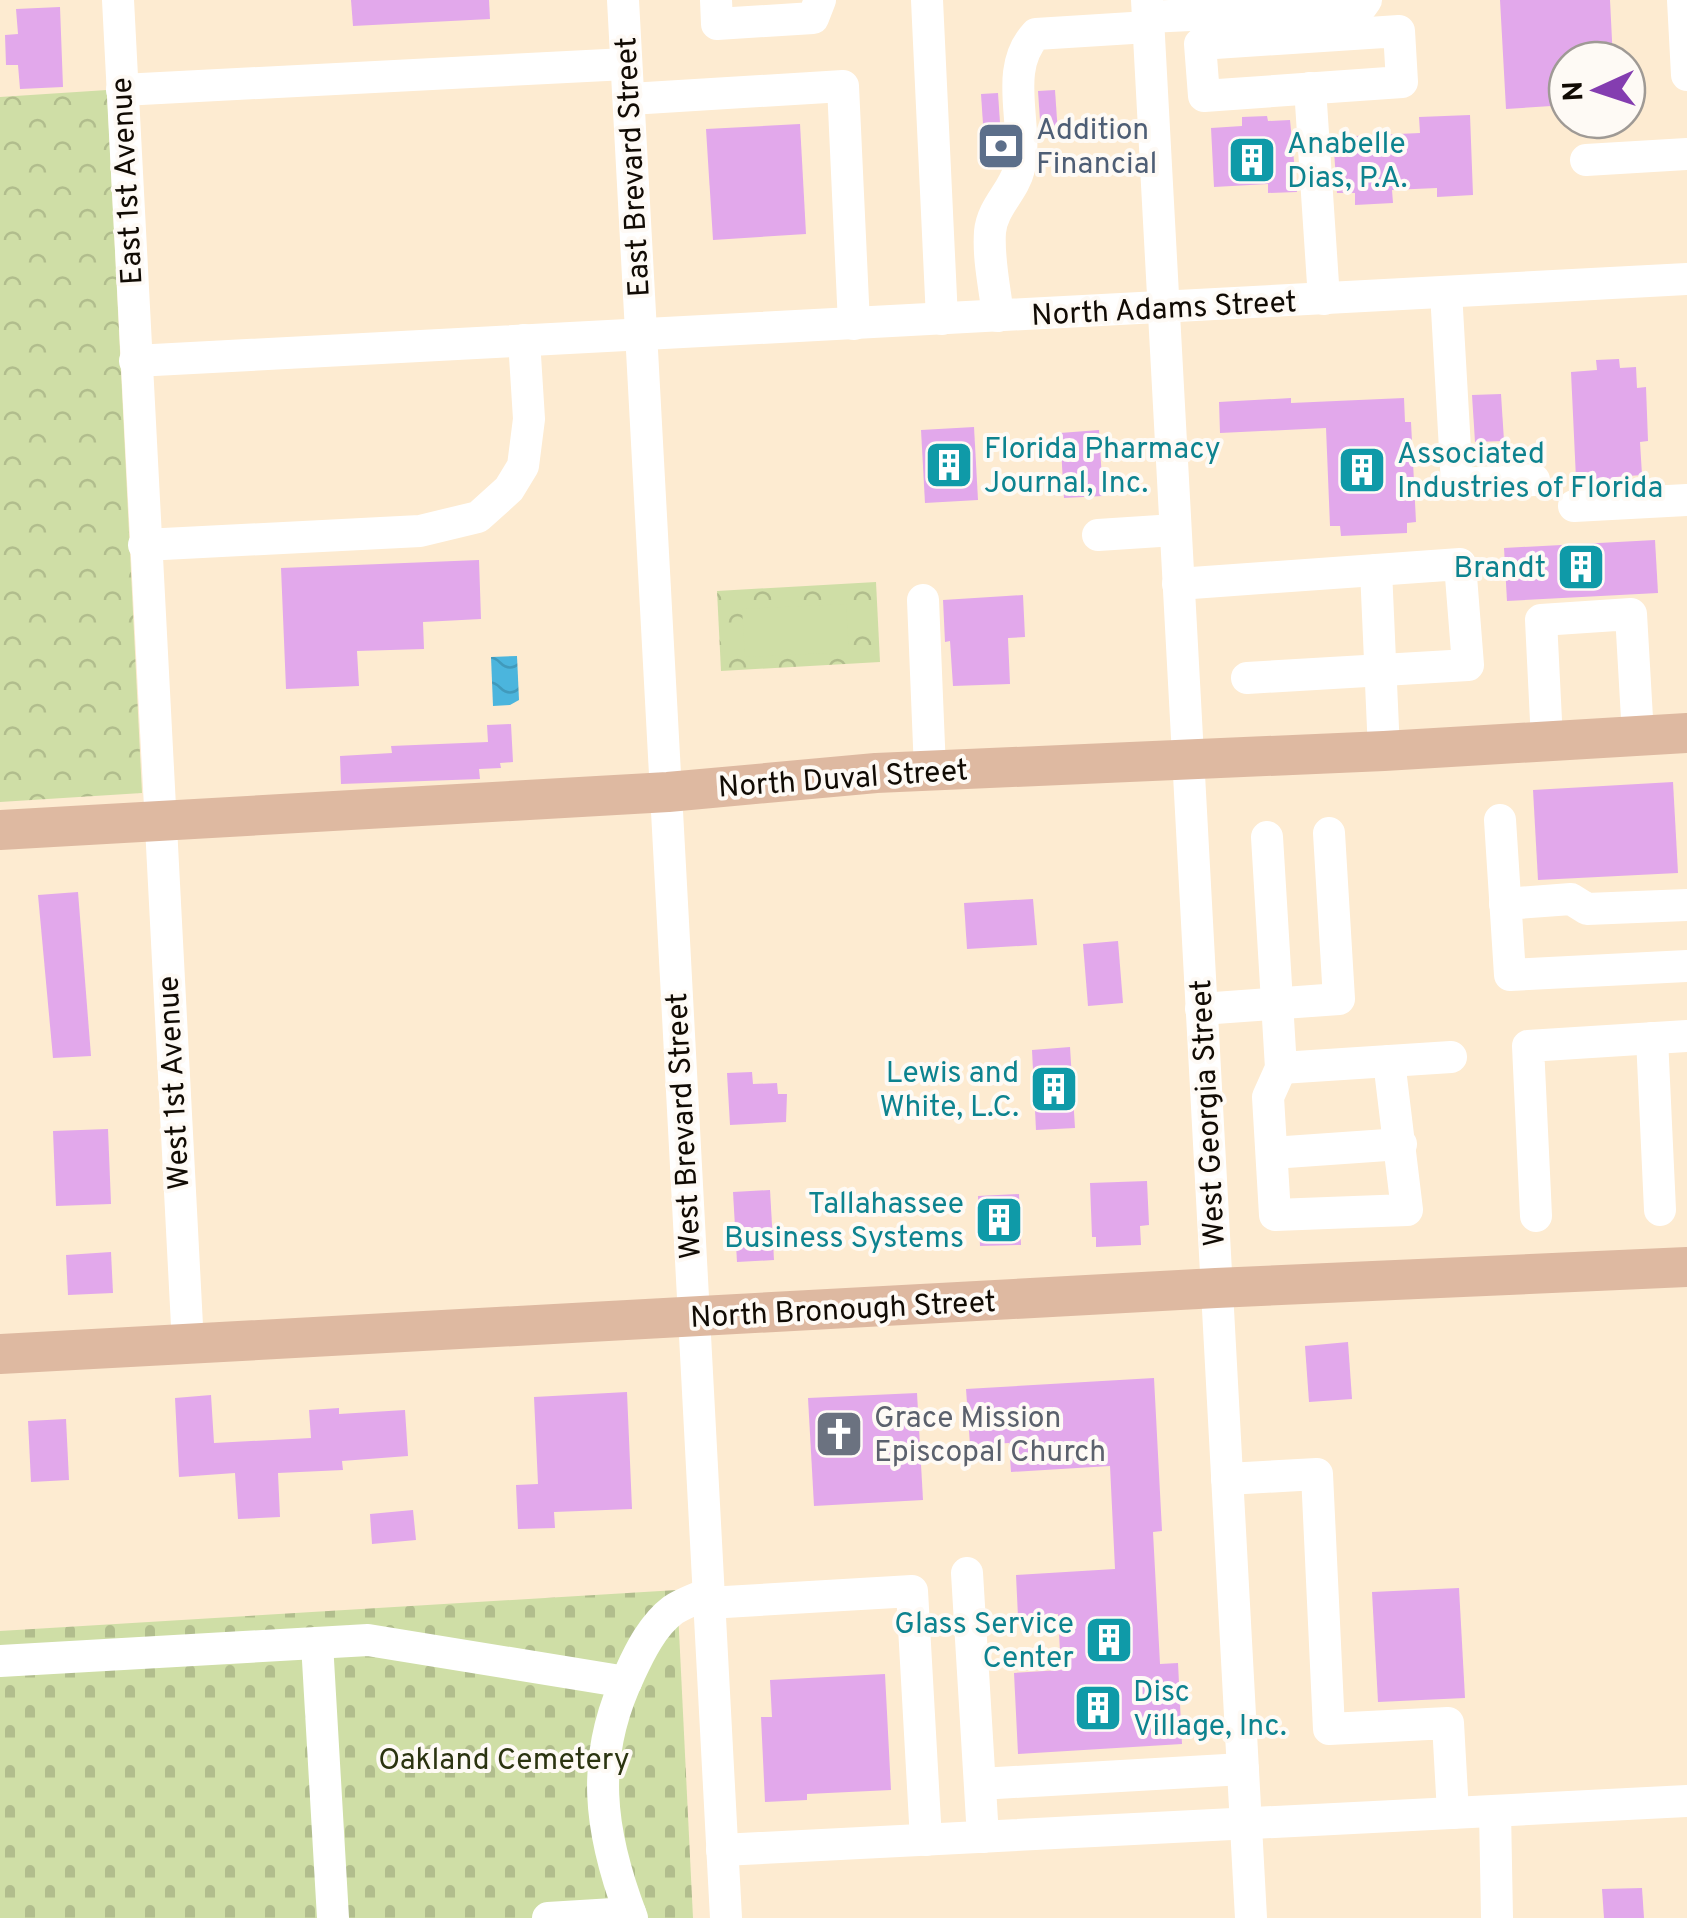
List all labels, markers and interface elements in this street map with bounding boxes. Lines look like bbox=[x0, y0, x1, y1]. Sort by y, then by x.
street label: East Brevard Street bbox=[609, 36, 660, 298]
north arrow bbox=[1547, 40, 1647, 140]
street label: East 1st Avenue bbox=[105, 76, 152, 285]
text: N bbox=[1557, 80, 1594, 102]
place label: Addition Financial bbox=[1036, 113, 1157, 184]
bank icon: Addition Financial bbox=[975, 120, 1027, 172]
place label: Anabelle Dias, P.A. bbox=[1287, 127, 1408, 198]
building icon: Anabelle Dias, P.A. bbox=[1226, 134, 1278, 186]
street label: North Adams Street bbox=[1030, 285, 1298, 336]
place label: Florida Pharmacy Journal, Inc. bbox=[984, 432, 1221, 503]
place label: Associated Industries of Florida bbox=[1397, 437, 1663, 508]
building icon: Florida Pharmacy Journal, Inc. bbox=[923, 439, 975, 491]
building icon: Associated Industries of Florida bbox=[1336, 444, 1388, 496]
building icon: Brandt bbox=[1555, 541, 1607, 593]
place label: Brandt bbox=[1454, 551, 1546, 588]
street label: North Duval Street bbox=[717, 753, 969, 808]
street label: West 1st Avenue bbox=[151, 975, 200, 1191]
street label: West Georgia Street bbox=[1184, 978, 1235, 1247]
street label: West Brevard Street bbox=[660, 992, 711, 1260]
place label: Lewis and White, L.C. bbox=[879, 1056, 1019, 1127]
building icon: Lewis and White, L.C. bbox=[1028, 1063, 1080, 1115]
place label: Tallahassee Business Systems bbox=[724, 1187, 964, 1258]
building icon: Tallahassee Business Systems bbox=[973, 1194, 1025, 1246]
street label: North Bronough Street bbox=[689, 1285, 997, 1338]
place label: Grace Mission Episcopal Church bbox=[874, 1401, 1106, 1472]
church icon: Grace Mission Episcopal Church bbox=[813, 1408, 865, 1460]
place label: Glass Service Center bbox=[894, 1607, 1074, 1678]
building icon: Glass Service Center bbox=[1083, 1614, 1135, 1666]
place label: Disc Village, Inc. bbox=[1133, 1675, 1287, 1746]
building icon: Disc Village, Inc. bbox=[1072, 1682, 1124, 1734]
park label: Oakland Cemetery bbox=[378, 1743, 630, 1780]

